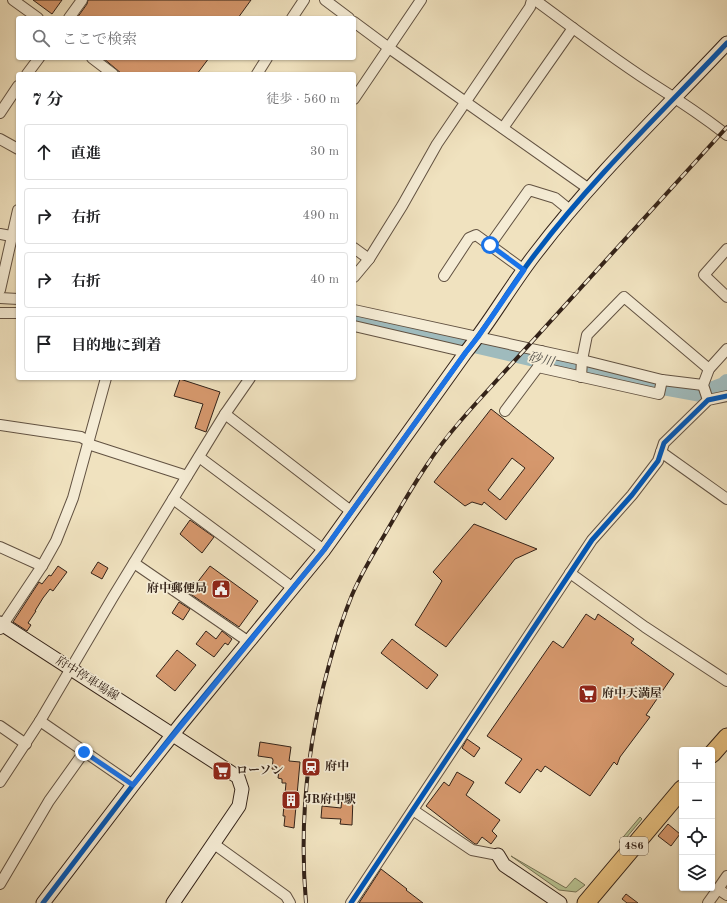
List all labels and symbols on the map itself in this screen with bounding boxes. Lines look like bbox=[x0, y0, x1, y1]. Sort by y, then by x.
route start bbox=[481, 236, 499, 254]
water label: 砂川 bbox=[527, 350, 557, 370]
public building icon: 府中郵便局 bbox=[210, 578, 232, 600]
place label: 府中郵便局 bbox=[147, 581, 207, 595]
street label: 府中停車場線 bbox=[53, 653, 122, 703]
supermarket icon: 府中天満屋 bbox=[577, 683, 599, 705]
place label: 府中天満屋 bbox=[602, 686, 662, 700]
route end bbox=[75, 743, 93, 761]
station icon: 府中 bbox=[300, 756, 322, 778]
place label: 府中 bbox=[325, 759, 349, 773]
supermarket icon: ローソン bbox=[211, 760, 233, 782]
place label: ローソン bbox=[236, 765, 284, 777]
building icon: JR府中駅 bbox=[280, 789, 302, 811]
place label: JR府中駅 bbox=[305, 792, 356, 806]
road number: 486 bbox=[620, 837, 648, 855]

